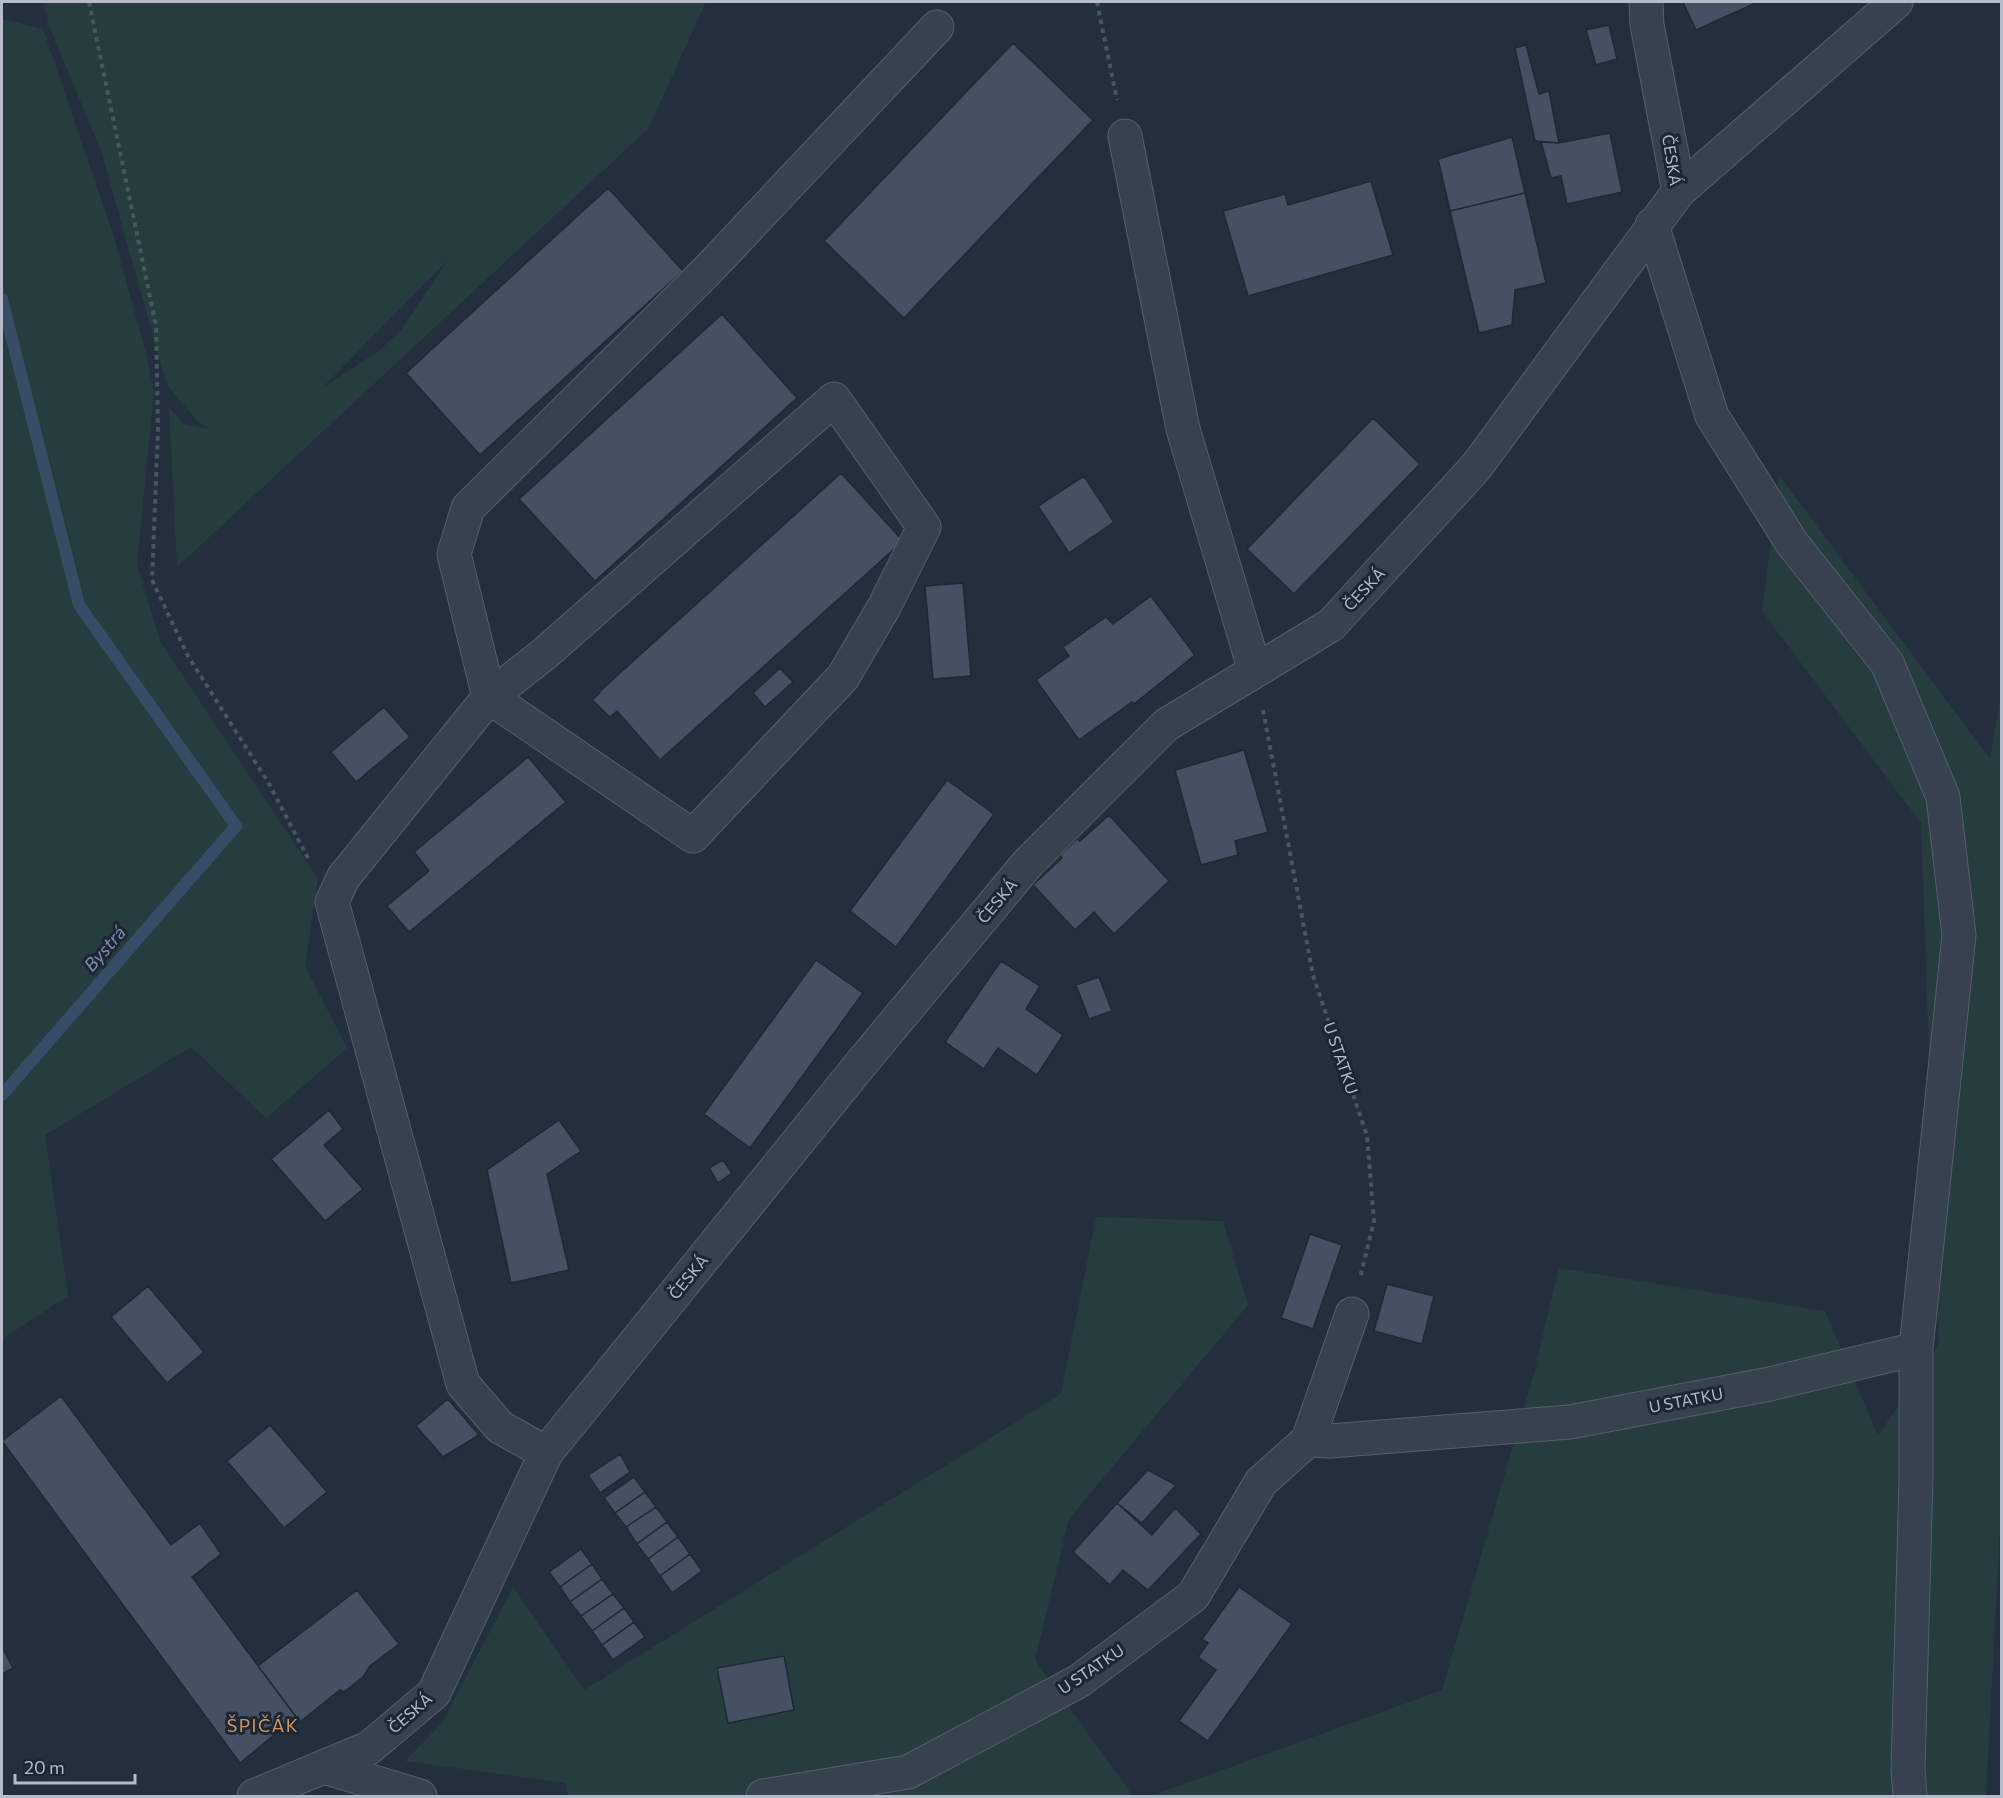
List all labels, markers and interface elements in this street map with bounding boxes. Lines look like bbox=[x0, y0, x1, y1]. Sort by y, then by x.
street label: ČESKÁ bbox=[1659, 133, 1686, 187]
street label: ČESKÁ bbox=[1339, 563, 1388, 614]
street label: ČESKÁ bbox=[973, 875, 1020, 927]
water label: Bystrá bbox=[79, 921, 130, 975]
street label: U STATKU bbox=[1320, 1019, 1363, 1096]
street label: ČESKÁ bbox=[664, 1251, 711, 1303]
street label: U STATKU bbox=[1647, 1383, 1725, 1416]
street label: U STATKU bbox=[1054, 1640, 1127, 1697]
street label: ČESKÁ bbox=[384, 1689, 435, 1737]
district label: ŠPIČÁK bbox=[227, 1714, 299, 1736]
scale bar bbox=[15, 1747, 135, 1785]
text: 20 m bbox=[24, 1756, 65, 1778]

